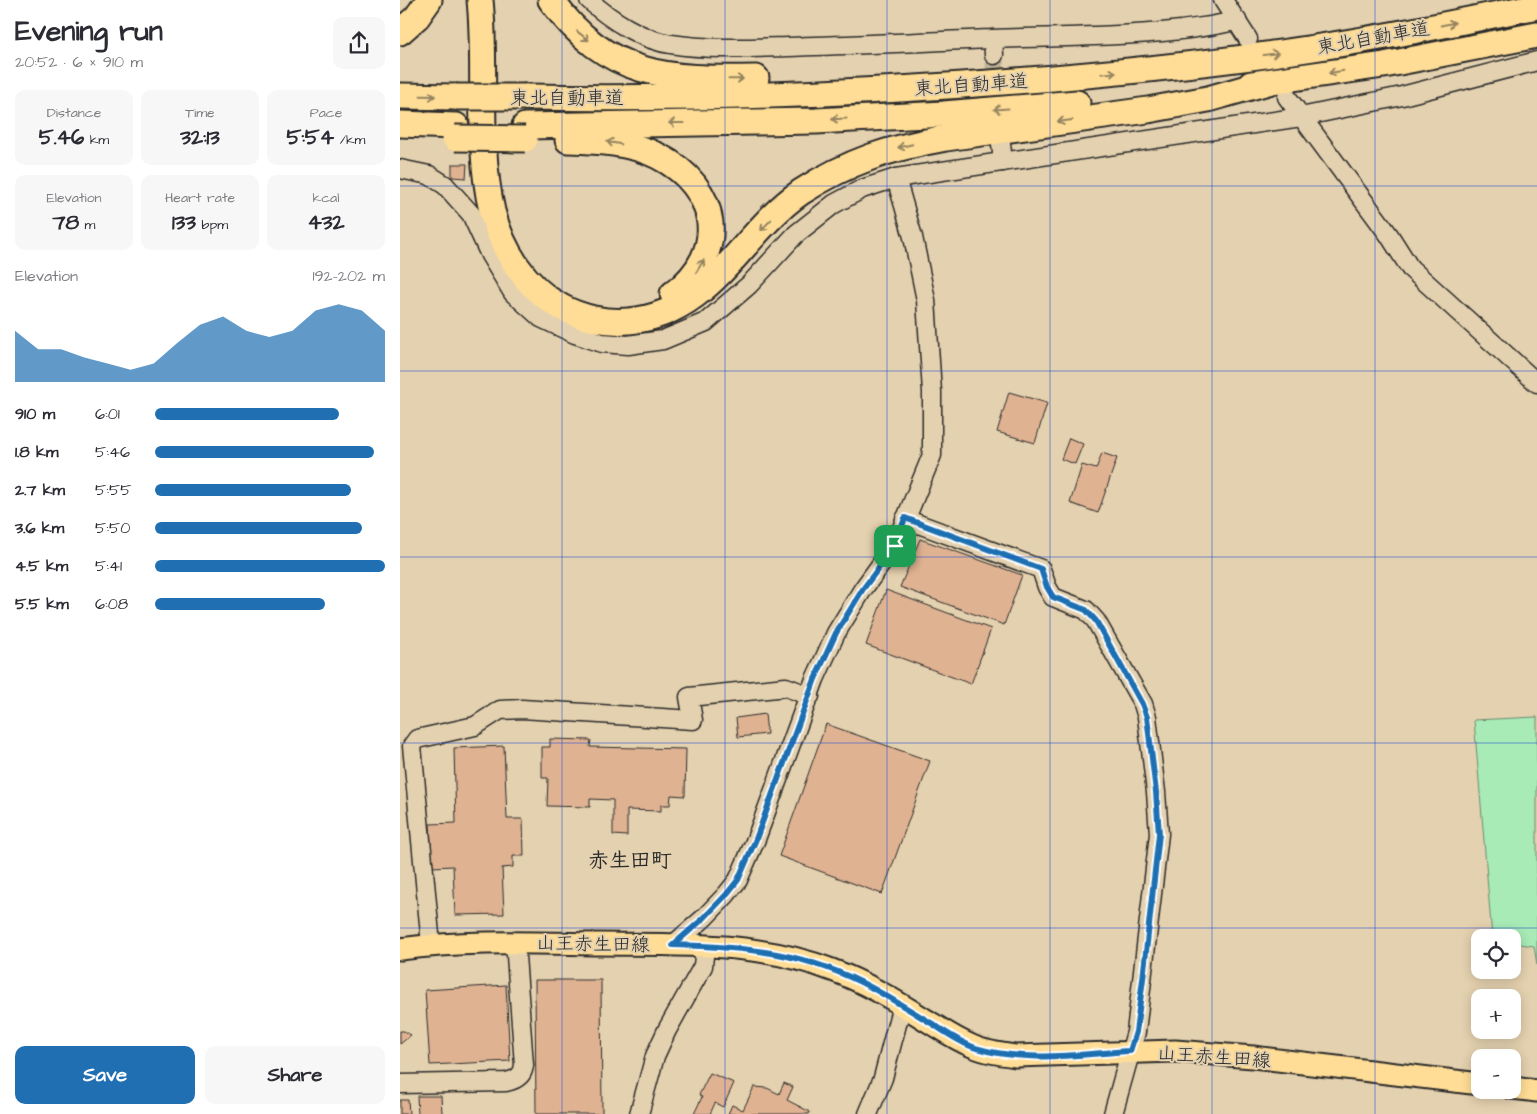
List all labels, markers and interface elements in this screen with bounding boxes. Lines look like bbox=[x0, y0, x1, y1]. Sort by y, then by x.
text: Evening run bbox=[15, 12, 163, 51]
street label: 東北自動車道 bbox=[1315, 15, 1432, 62]
button: share bbox=[333, 17, 385, 69]
one-way arrow bbox=[1440, 19, 1456, 29]
one-way arrow bbox=[576, 31, 589, 42]
one-way arrow bbox=[1262, 49, 1278, 59]
text: 20:52 · 6 × 910 m bbox=[15, 51, 143, 73]
one-way arrow bbox=[1329, 67, 1345, 77]
street label: 東北自動車道 bbox=[913, 68, 1029, 103]
one-way arrow bbox=[1101, 68, 1117, 78]
one-way arrow bbox=[727, 74, 743, 84]
street label: 東北自動車道 bbox=[510, 85, 624, 112]
one-way arrow bbox=[420, 92, 436, 101]
text: Distance bbox=[47, 103, 101, 123]
text: Time bbox=[185, 103, 215, 123]
text: Pace bbox=[310, 103, 342, 123]
one-way arrow bbox=[993, 105, 1009, 114]
one-way arrow bbox=[831, 115, 847, 124]
one-way arrow bbox=[1058, 116, 1074, 126]
one-way arrow bbox=[669, 118, 685, 127]
text: 5.46 bbox=[39, 123, 84, 152]
text: 32:13 bbox=[180, 123, 220, 152]
text: 5:54 bbox=[286, 123, 334, 152]
text: km bbox=[84, 130, 109, 150]
text: /km bbox=[334, 130, 366, 150]
one-way arrow bbox=[607, 138, 623, 148]
one-way arrow bbox=[897, 142, 913, 151]
text: Elevation bbox=[46, 188, 102, 208]
text: Heart rate bbox=[165, 188, 235, 208]
text: kcal bbox=[313, 188, 339, 208]
text: 78 bbox=[52, 208, 79, 237]
text: 133 bbox=[172, 208, 196, 237]
text: 432 bbox=[308, 208, 345, 237]
text: m bbox=[79, 215, 96, 235]
text: bpm bbox=[196, 215, 228, 235]
one-way arrow bbox=[760, 218, 772, 231]
one-way arrow bbox=[695, 260, 705, 274]
text: Elevation bbox=[15, 265, 78, 287]
text: 192–202 m bbox=[312, 265, 385, 287]
text: 910 m bbox=[15, 403, 55, 425]
text: 6:01 bbox=[95, 403, 120, 425]
text: 1.8 km bbox=[15, 441, 58, 463]
text: 5:46 bbox=[95, 441, 130, 463]
text: 2.7 km bbox=[15, 479, 65, 501]
text: 5:55 bbox=[95, 479, 132, 501]
text: 3.6 km bbox=[15, 517, 64, 539]
text: 5:50 bbox=[95, 517, 130, 539]
pin bbox=[874, 525, 916, 567]
icon: arrive bbox=[881, 532, 909, 560]
text: 4.5 km bbox=[15, 555, 68, 577]
text: 5:41 bbox=[95, 555, 122, 577]
text: 5.5 km bbox=[15, 593, 69, 615]
text: 6:08 bbox=[95, 593, 128, 615]
district label: 赤生田町 bbox=[588, 846, 672, 875]
map controls bbox=[1471, 929, 1521, 1099]
button: locate bbox=[1471, 929, 1521, 979]
street label: 山王赤生田線 bbox=[536, 930, 650, 959]
button: + bbox=[1471, 989, 1521, 1039]
street label: 山王赤生田線 bbox=[1156, 1040, 1272, 1075]
button: Save bbox=[15, 1046, 195, 1104]
button: Share bbox=[205, 1046, 385, 1104]
button: − bbox=[1471, 1049, 1521, 1099]

